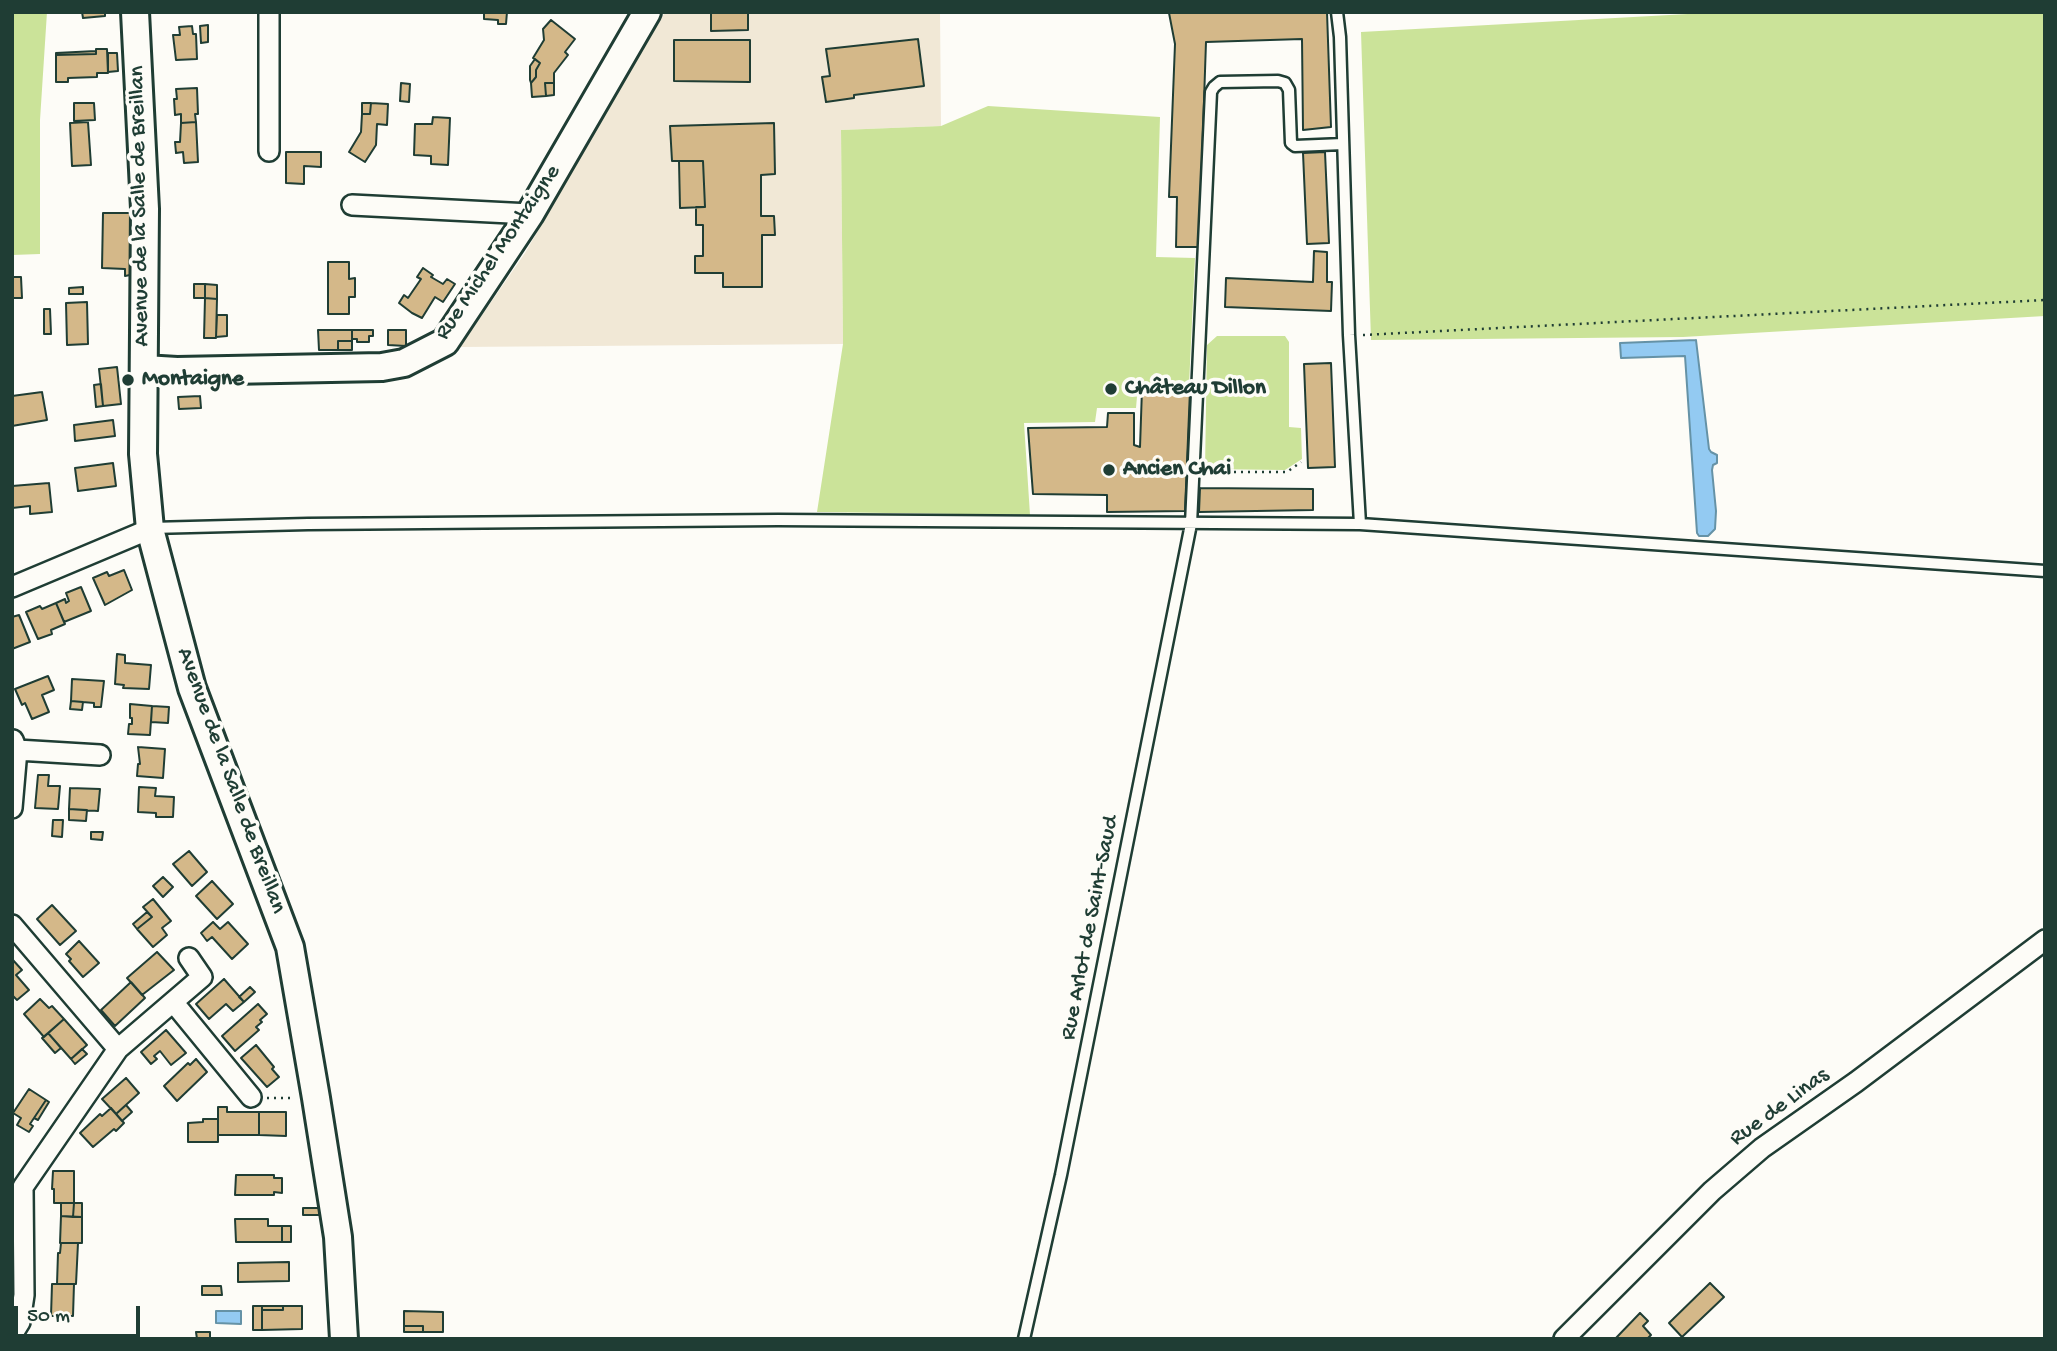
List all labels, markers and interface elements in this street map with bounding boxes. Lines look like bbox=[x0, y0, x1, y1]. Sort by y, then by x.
street label: Avenue de la Salle de Breillan bbox=[125, 65, 157, 347]
street label: Rue Michel Montaigne bbox=[430, 160, 568, 346]
place label: Montaigne bbox=[142, 366, 244, 394]
marker: Montaigne bbox=[120, 372, 136, 388]
place label: Château Dillon bbox=[1125, 375, 1266, 403]
marker: Château Dillon bbox=[1103, 381, 1119, 397]
place label: Ancien Chai bbox=[1123, 456, 1231, 484]
marker: Ancien Chai bbox=[1101, 462, 1117, 478]
street label: Avenue de la Salle de Breillan bbox=[169, 644, 291, 918]
street label: Rue Arlot de Saint-Saud bbox=[1056, 813, 1126, 1043]
street label: Rue de Linas bbox=[1725, 1063, 1835, 1153]
scale bar bbox=[18, 1292, 144, 1336]
text: 50 m bbox=[27, 1305, 70, 1330]

